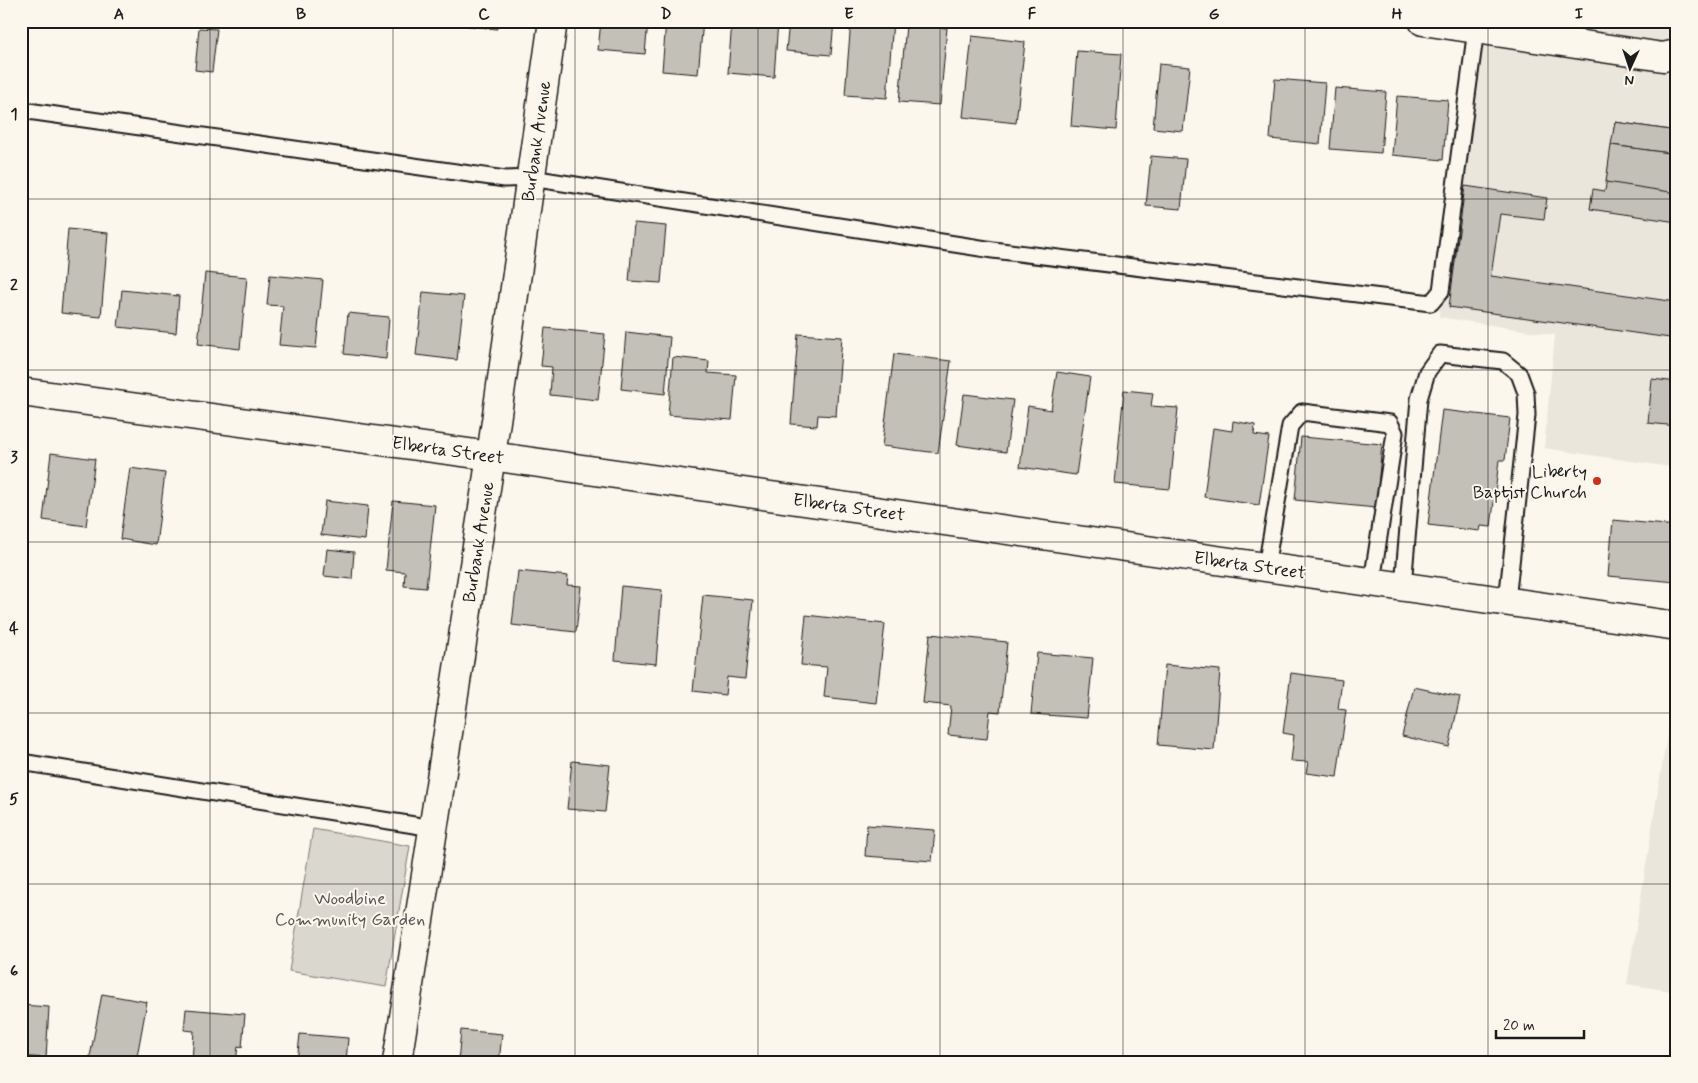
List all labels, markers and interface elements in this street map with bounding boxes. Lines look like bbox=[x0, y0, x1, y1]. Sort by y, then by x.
text: A bbox=[114, 4, 124, 25]
text: B bbox=[296, 4, 306, 25]
text: C bbox=[478, 4, 490, 25]
text: D bbox=[660, 4, 672, 25]
text: E bbox=[844, 4, 854, 25]
text: F bbox=[1028, 4, 1037, 25]
text: G bbox=[1209, 4, 1220, 25]
text: H bbox=[1392, 4, 1403, 25]
text: I bbox=[1575, 4, 1584, 25]
north arrow bbox=[1606, 42, 1656, 92]
text: N bbox=[1624, 71, 1635, 89]
street label: Burbank Avenue bbox=[517, 79, 557, 203]
text: 1 bbox=[10, 104, 18, 125]
text: 2 bbox=[10, 275, 18, 296]
street label: Elberta Street bbox=[390, 431, 505, 471]
text: 3 bbox=[10, 447, 18, 468]
place label: Liberty Baptist Church bbox=[1473, 460, 1587, 505]
marker: Liberty Baptist Church bbox=[1591, 475, 1603, 487]
street label: Burbank Avenue bbox=[458, 480, 500, 604]
street label: Elberta Street bbox=[791, 488, 906, 528]
street label: Elberta Street bbox=[1192, 546, 1307, 586]
text: 4 bbox=[9, 618, 19, 639]
text: 5 bbox=[9, 789, 19, 810]
park label: Woodbine Community Garden bbox=[275, 887, 425, 932]
text: 6 bbox=[10, 961, 18, 982]
scale bar bbox=[1496, 1008, 1583, 1040]
text: 20 m bbox=[1503, 1016, 1535, 1036]

